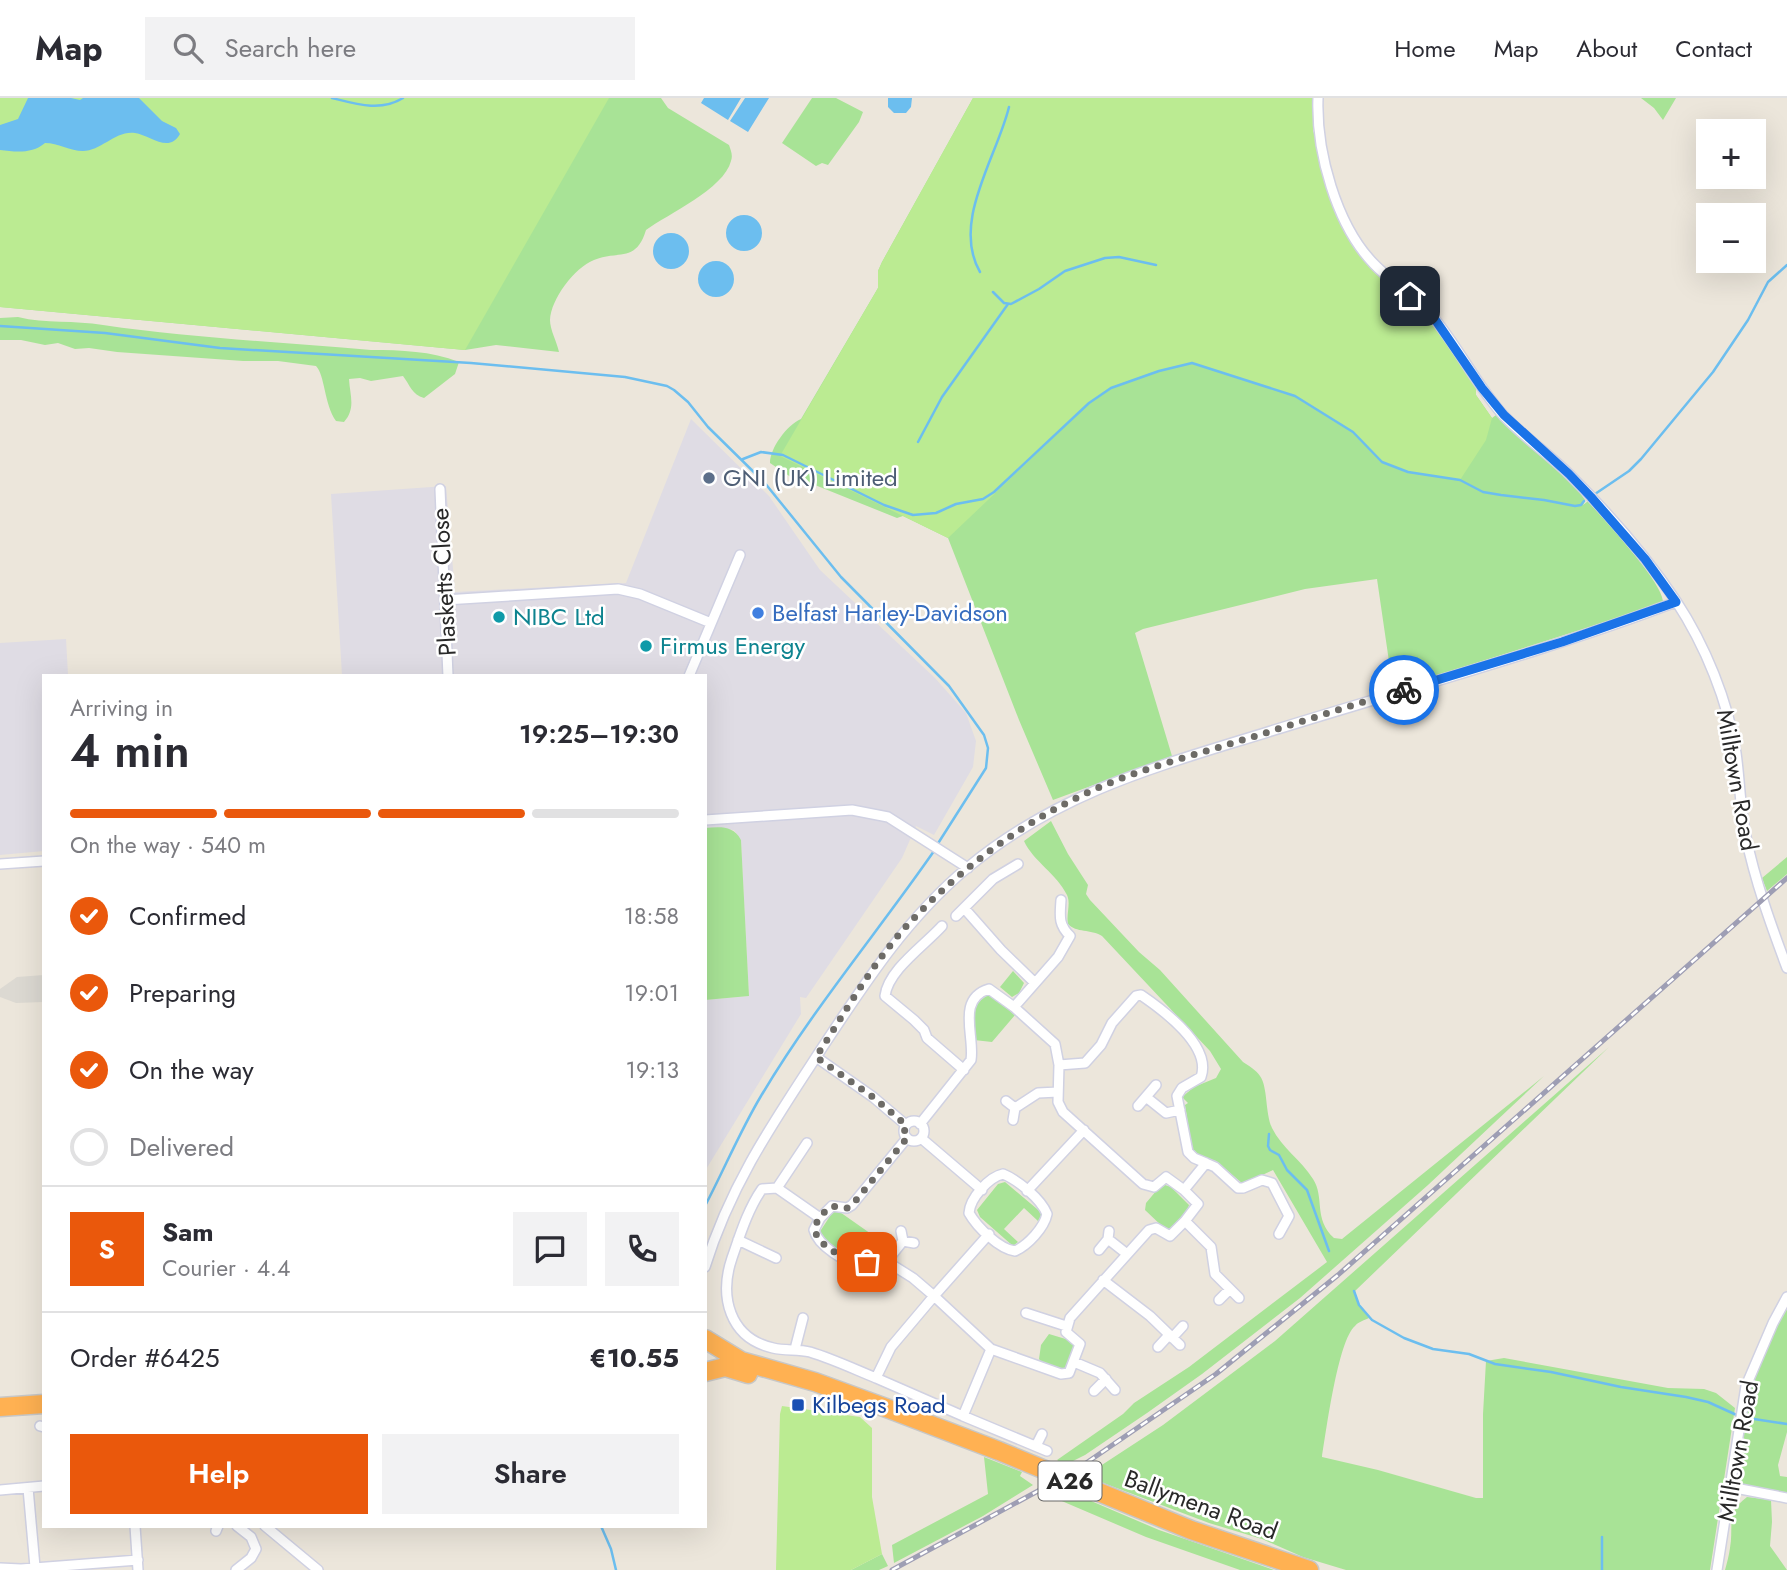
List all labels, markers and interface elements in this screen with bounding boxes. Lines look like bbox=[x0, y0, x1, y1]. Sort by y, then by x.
search box bbox=[145, 17, 635, 80]
text: Map bbox=[35, 25, 103, 72]
icon: search bbox=[169, 29, 207, 67]
text: Search here bbox=[225, 29, 356, 67]
text: Home bbox=[1394, 31, 1456, 66]
text: Map bbox=[1494, 31, 1538, 66]
text: About bbox=[1576, 31, 1637, 66]
text: Contact bbox=[1675, 31, 1752, 66]
map controls bbox=[1696, 119, 1766, 273]
button: + bbox=[1696, 119, 1766, 189]
button: − bbox=[1696, 203, 1766, 273]
pin bbox=[1380, 266, 1440, 326]
icon: home bbox=[1391, 277, 1429, 315]
place label: GNI (UK) Limited bbox=[723, 460, 898, 495]
marker: GNI (UK) Limited bbox=[701, 470, 717, 486]
street label: Plasketts Close bbox=[422, 507, 465, 657]
place label: Belfast Harley-Davidson bbox=[772, 595, 1008, 630]
place label: NIBC Ltd bbox=[513, 599, 605, 634]
marker: Belfast Harley-Davidson bbox=[750, 605, 766, 621]
marker: NIBC Ltd bbox=[491, 609, 507, 625]
place label: Firmus Energy bbox=[660, 628, 805, 663]
marker: Firmus Energy bbox=[638, 638, 654, 654]
courier bbox=[1369, 655, 1439, 725]
icon: bike bbox=[1385, 671, 1423, 709]
text: Arriving in bbox=[70, 691, 173, 725]
street label: Milltown Road bbox=[1708, 706, 1767, 853]
text: 19:25–19:30 bbox=[519, 715, 679, 753]
text: 4 min bbox=[70, 718, 190, 784]
text: On the way · 540 m bbox=[70, 828, 266, 862]
icon: check bbox=[70, 897, 108, 935]
text: Confirmed bbox=[129, 897, 246, 935]
text: 18:58 bbox=[624, 899, 679, 933]
icon: check bbox=[70, 974, 108, 1012]
text: Preparing bbox=[129, 974, 236, 1012]
text: 19:01 bbox=[624, 976, 679, 1010]
icon: check bbox=[70, 1051, 108, 1089]
text: On the way bbox=[129, 1051, 254, 1089]
text: 19:13 bbox=[626, 1053, 679, 1087]
text: Delivered bbox=[129, 1128, 234, 1166]
button: chat bbox=[513, 1212, 587, 1286]
button: phone bbox=[605, 1212, 679, 1286]
text: Sam bbox=[162, 1213, 214, 1251]
text: S bbox=[99, 1230, 115, 1268]
pin bbox=[837, 1232, 897, 1292]
icon: bag bbox=[848, 1243, 886, 1281]
text: Courier · 4.4 bbox=[162, 1251, 290, 1285]
text: Order #6425 bbox=[70, 1339, 220, 1377]
text: €10.55 bbox=[590, 1339, 679, 1377]
street label: Milltown Road bbox=[1708, 1377, 1767, 1524]
place label: Kilbegs Road bbox=[812, 1387, 946, 1422]
marker: Kilbegs Road bbox=[790, 1397, 806, 1413]
button: Help bbox=[70, 1434, 368, 1514]
button: Share bbox=[382, 1434, 679, 1514]
street label: Ballymena Road bbox=[1120, 1461, 1283, 1548]
road number: A26 bbox=[1038, 1462, 1102, 1500]

